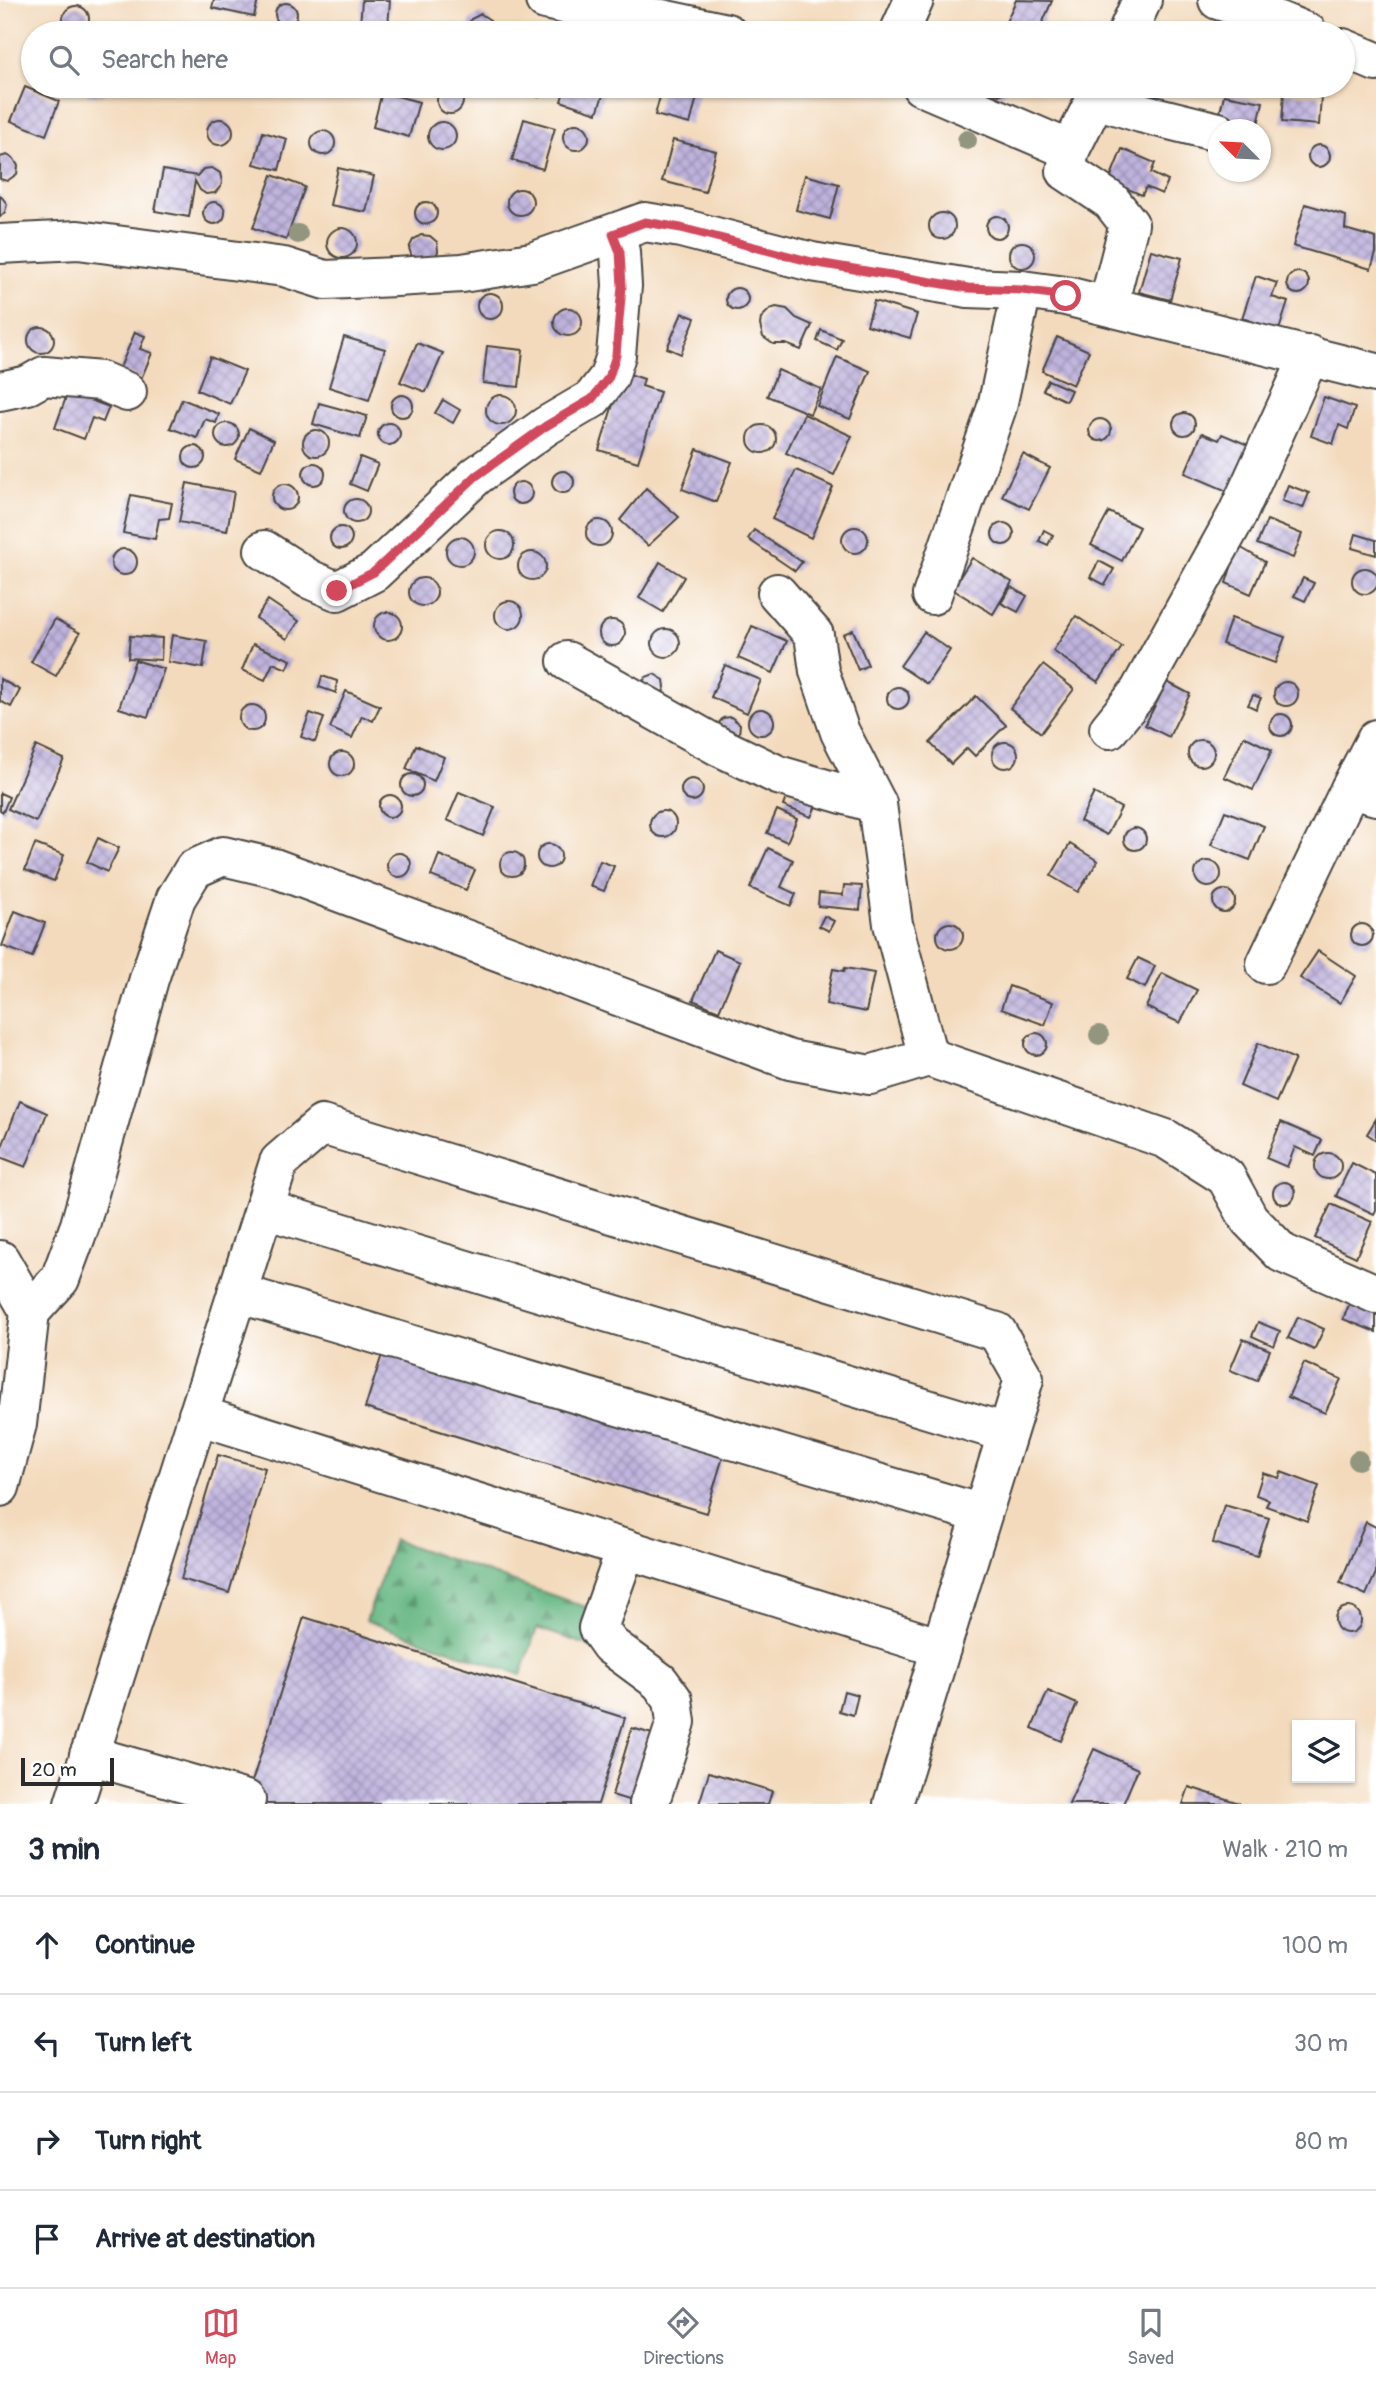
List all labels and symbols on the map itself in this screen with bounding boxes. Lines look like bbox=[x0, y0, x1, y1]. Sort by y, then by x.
north arrow bbox=[1208, 119, 1271, 182]
route start bbox=[1050, 280, 1081, 311]
route end bbox=[321, 575, 352, 606]
scale bar bbox=[21, 1755, 114, 1787]

